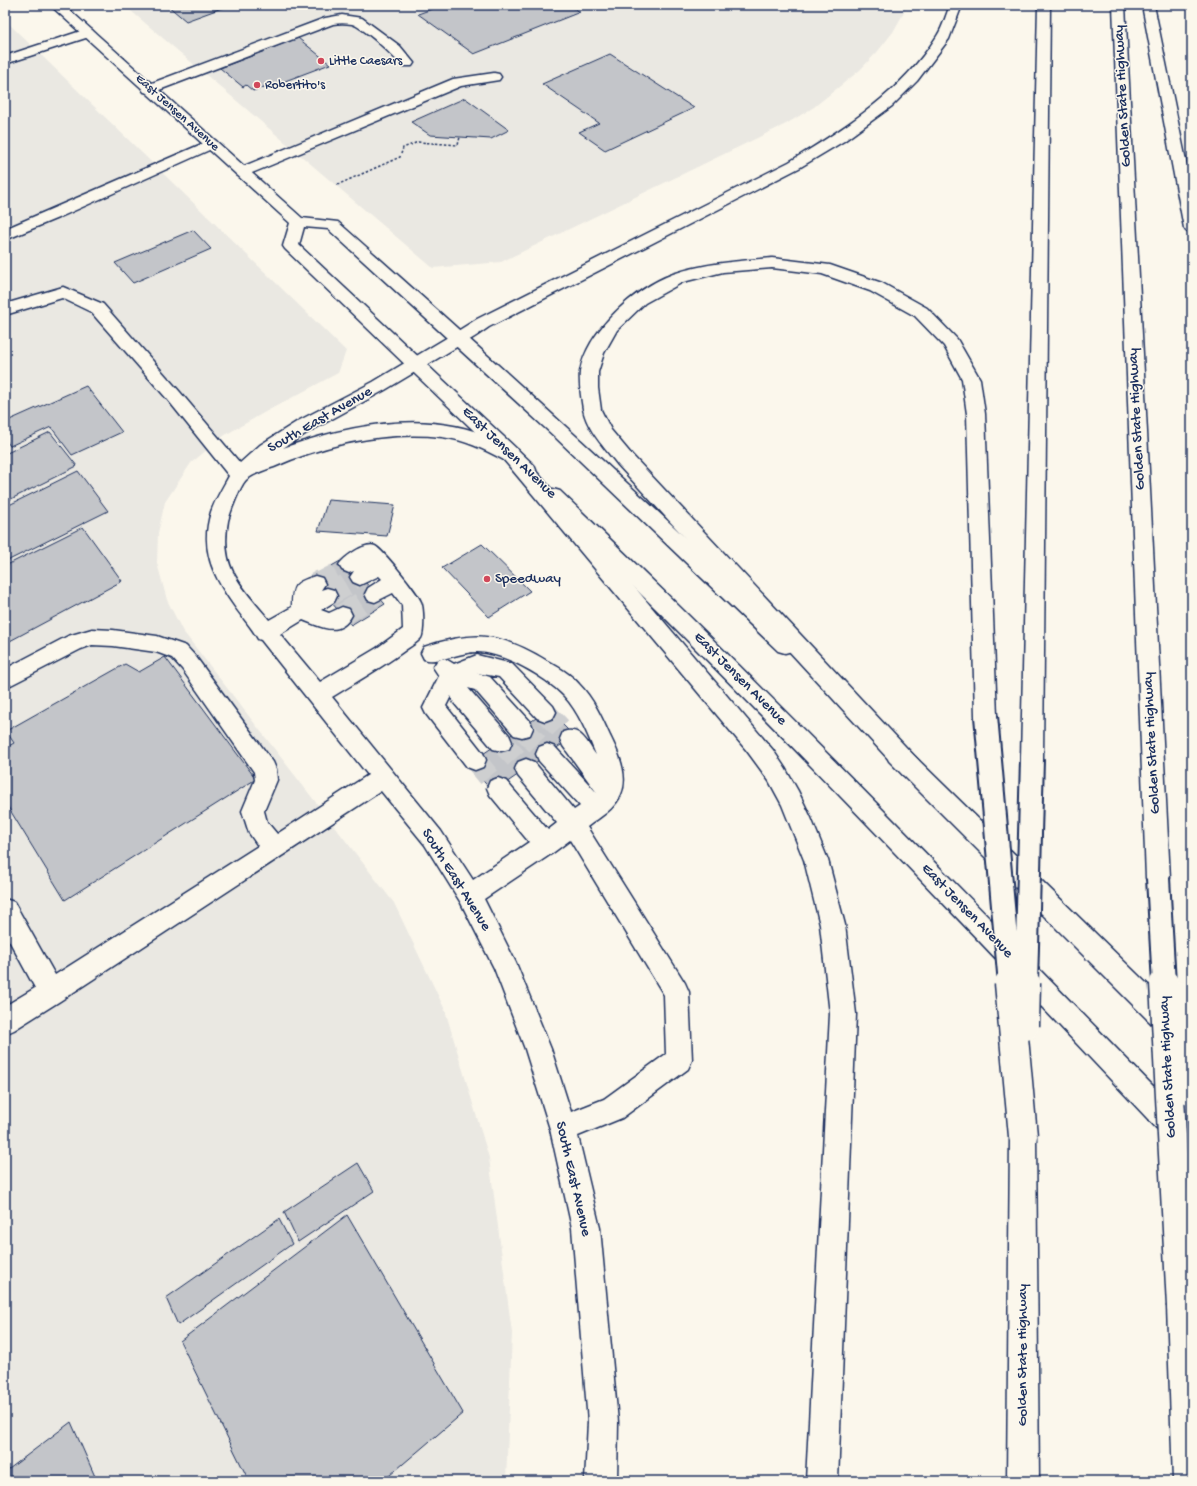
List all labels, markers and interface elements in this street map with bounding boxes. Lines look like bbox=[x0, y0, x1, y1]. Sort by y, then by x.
street label: Golden State Highway bbox=[1110, 24, 1136, 168]
place label: Little Caesars bbox=[329, 54, 403, 69]
marker: Little Caesars bbox=[316, 56, 326, 66]
street label: East Jensen Avenue bbox=[132, 71, 222, 155]
place label: Robertito's bbox=[265, 78, 326, 93]
marker: Robertito's bbox=[252, 80, 262, 90]
street label: Golden State Highway bbox=[1124, 347, 1150, 491]
street label: South East Avenue bbox=[265, 383, 376, 457]
street label: East Jensen Avenue bbox=[458, 403, 560, 503]
place label: Speedway bbox=[495, 570, 562, 588]
marker: Speedway bbox=[482, 574, 492, 584]
street label: East Jensen Avenue bbox=[690, 629, 791, 730]
street label: Golden State Highway bbox=[1139, 671, 1165, 815]
street label: South East Avenue bbox=[417, 825, 495, 935]
street label: East Jensen Avenue bbox=[917, 860, 1017, 962]
street label: Golden State Highway bbox=[1155, 995, 1181, 1139]
street label: South East Avenue bbox=[551, 1120, 595, 1239]
street label: Golden State Highway bbox=[1014, 1283, 1032, 1426]

